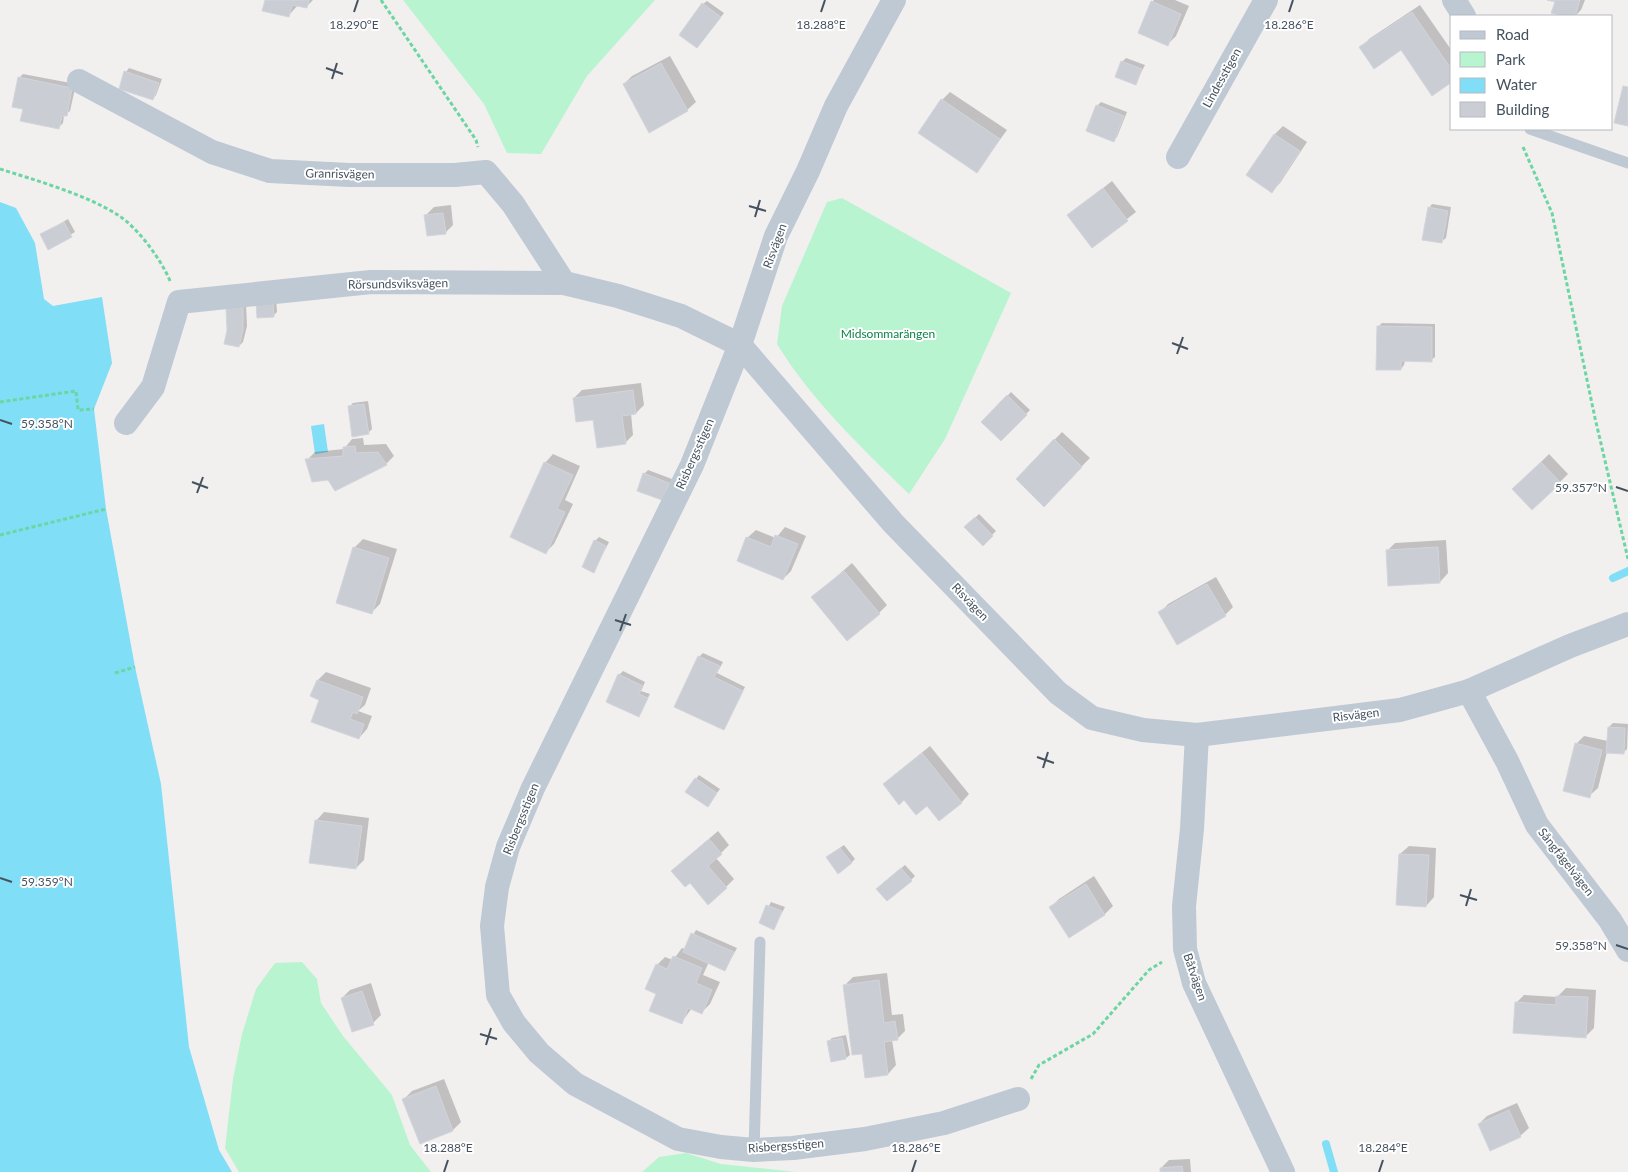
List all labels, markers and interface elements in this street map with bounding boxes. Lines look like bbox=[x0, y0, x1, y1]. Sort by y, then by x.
legend bbox=[1450, 15, 1613, 130]
text: 18.290°E bbox=[329, 17, 379, 32]
text: 18.288°E bbox=[796, 17, 846, 32]
text: 18.286°E bbox=[1264, 17, 1314, 32]
text: Road bbox=[1496, 25, 1529, 43]
street label: Lindesstigen bbox=[1199, 45, 1244, 110]
text: Park bbox=[1496, 50, 1526, 68]
text: Water bbox=[1496, 75, 1537, 93]
text: Building bbox=[1496, 100, 1549, 118]
street label: Granrisvägen bbox=[305, 165, 375, 182]
street label: Risvägen bbox=[760, 221, 790, 270]
street label: Rörsundsviksvägen bbox=[348, 275, 448, 292]
park label: Midsommarängen bbox=[841, 326, 935, 341]
text: 59.358°N bbox=[21, 416, 73, 431]
street label: Risbergsstigen bbox=[672, 416, 717, 492]
text: 59.357°N bbox=[1555, 480, 1607, 495]
street label: Risvägen bbox=[949, 580, 992, 624]
street label: Risvägen bbox=[1332, 704, 1380, 725]
street label: Risbergsstigen bbox=[499, 781, 542, 857]
street label: Sångfågelvägen bbox=[1535, 825, 1598, 899]
text: 59.359°N bbox=[21, 874, 73, 889]
text: 59.358°N bbox=[1555, 938, 1607, 953]
street label: Båtvägen bbox=[1180, 951, 1211, 1002]
street label: Risbergsstigen bbox=[748, 1135, 824, 1156]
text: 18.288°E bbox=[423, 1140, 473, 1155]
text: 18.286°E bbox=[891, 1140, 941, 1155]
text: 18.284°E bbox=[1358, 1140, 1408, 1155]

